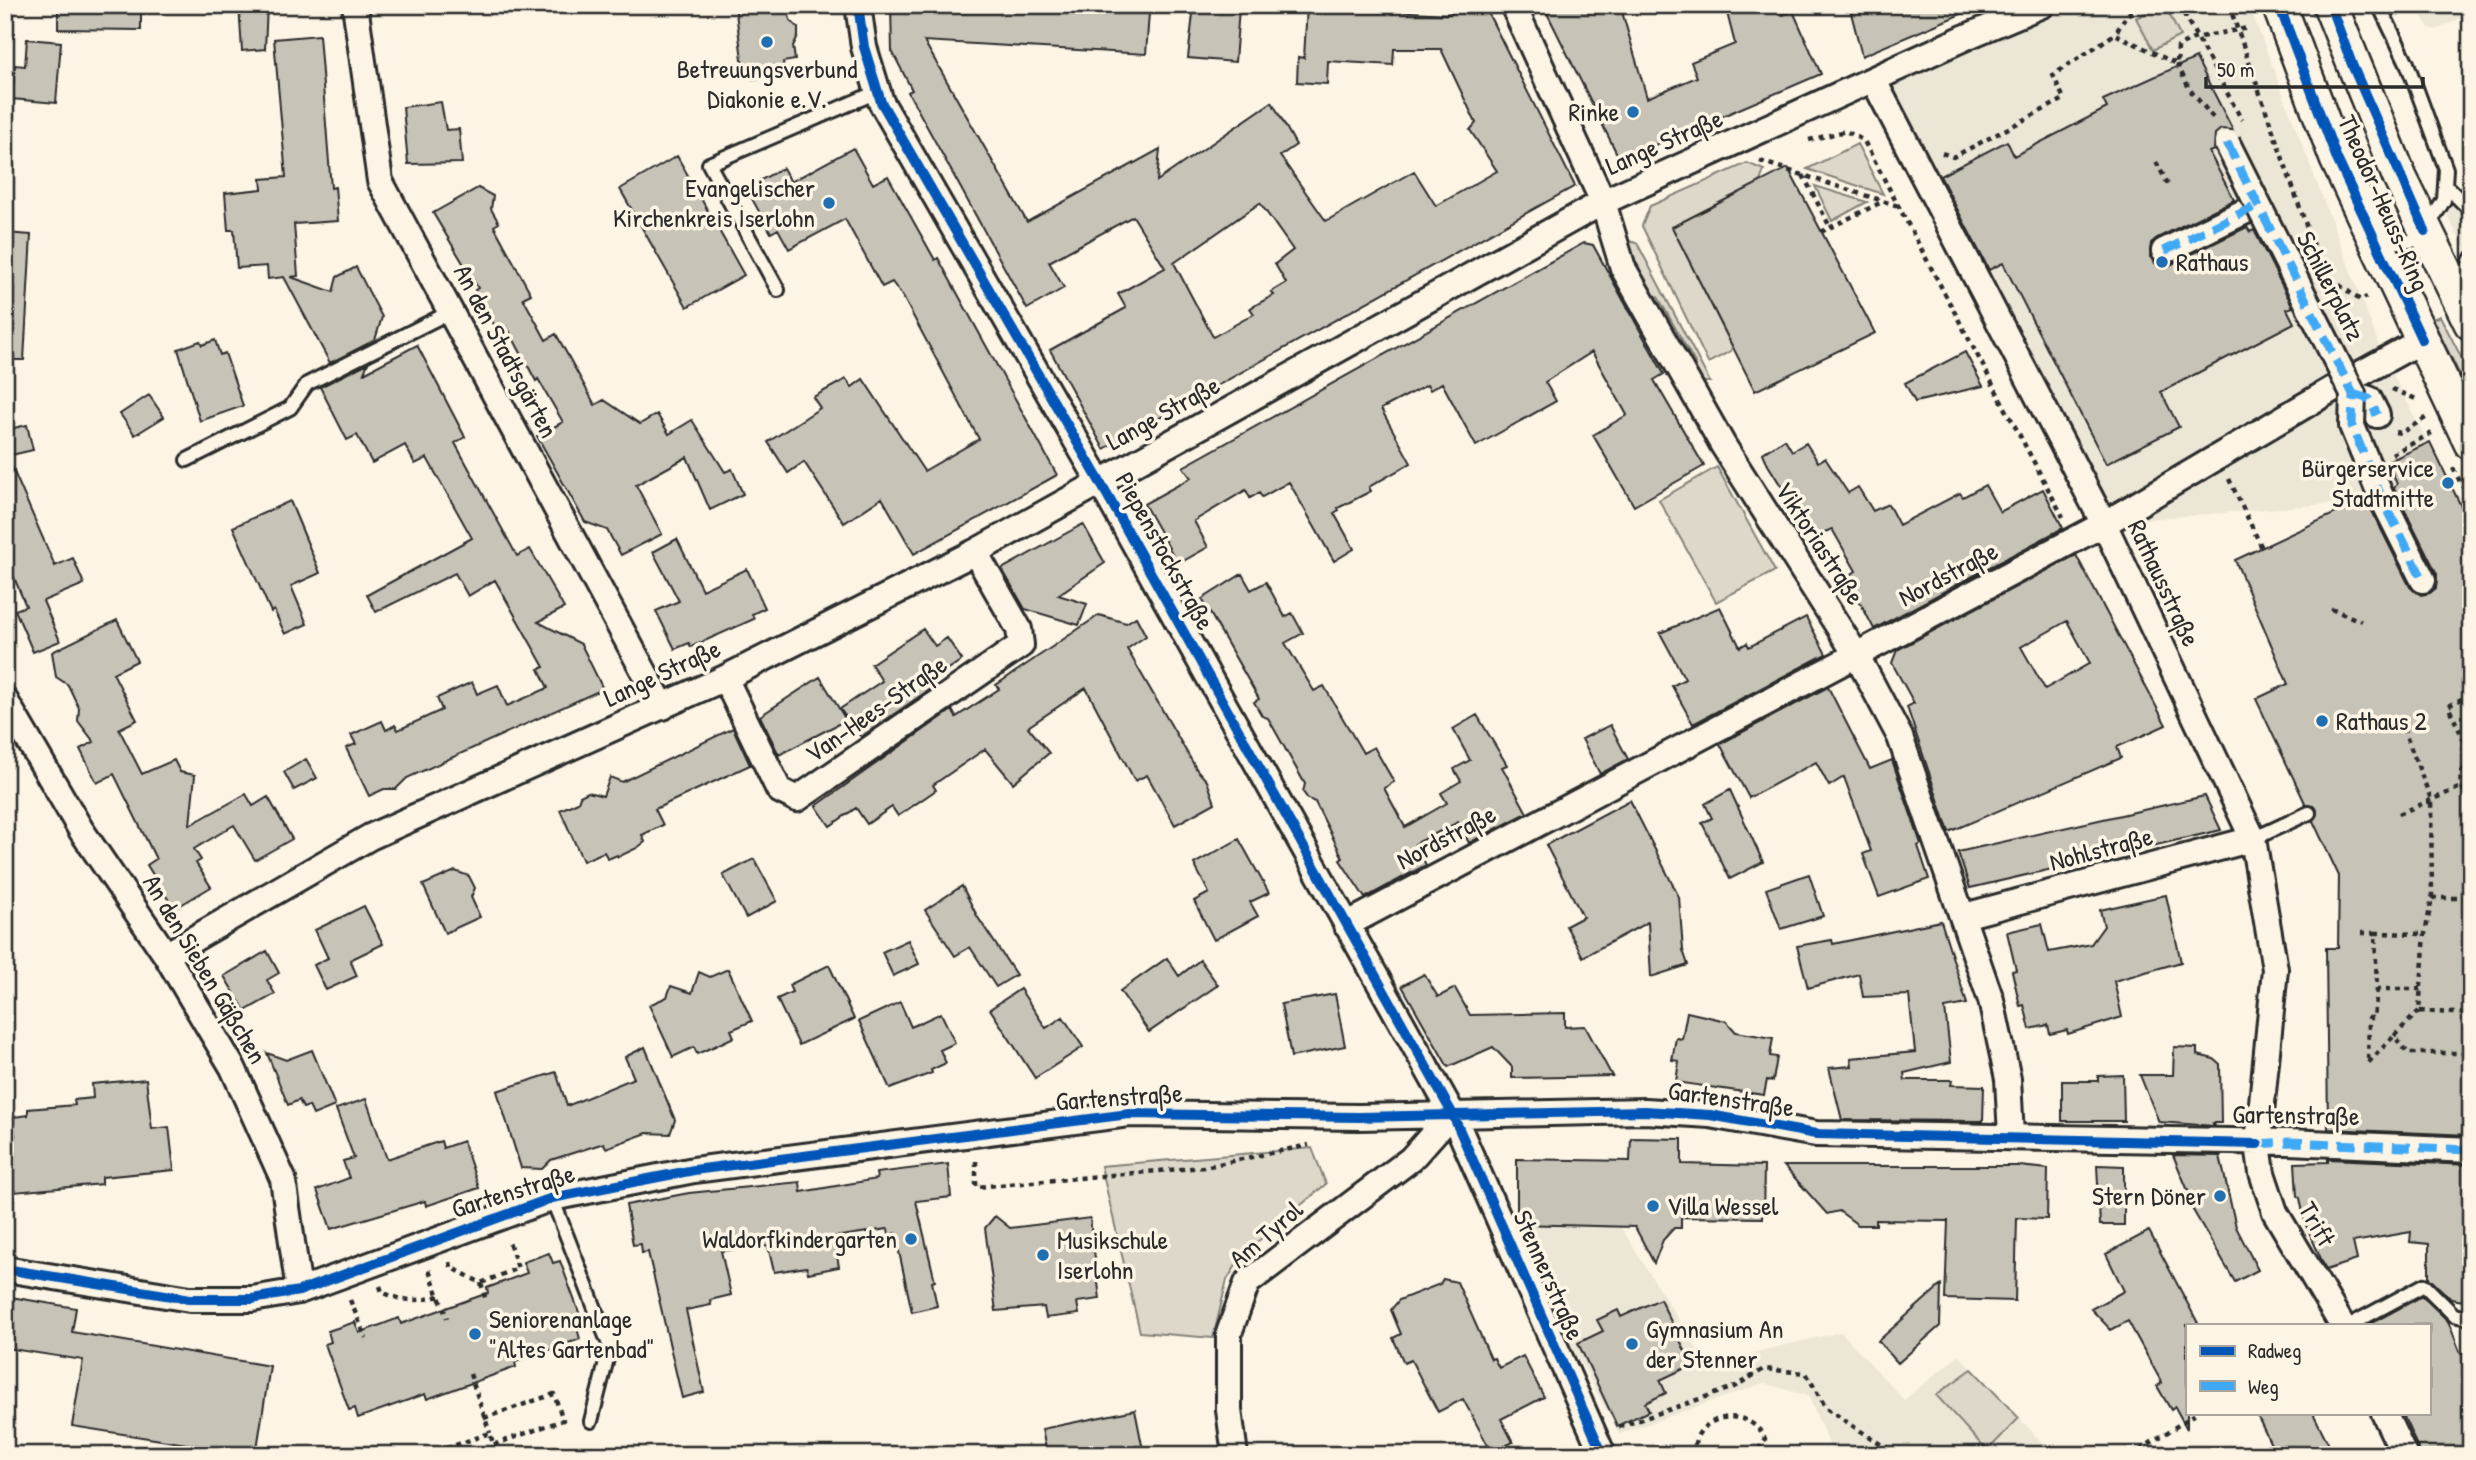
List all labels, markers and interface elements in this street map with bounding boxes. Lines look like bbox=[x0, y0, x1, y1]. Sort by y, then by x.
marker: Betreuungsverbund Diakonie e.V. bbox=[759, 34, 775, 50]
scale bar bbox=[2206, 46, 2424, 90]
place label: Betreuungsverbund Diakonie e.V. bbox=[677, 51, 857, 116]
text: 50 m bbox=[2217, 55, 2254, 84]
place label: Rinke bbox=[1568, 94, 1619, 129]
street label: Lange Straße bbox=[1600, 100, 1728, 183]
marker: Rinke bbox=[1625, 104, 1641, 120]
street label: Theodor-Heuss-Ring bbox=[2330, 109, 2439, 296]
place label: Evangelischer Kirchenkreis Iserlohn bbox=[613, 170, 815, 235]
marker: Evangelischer Kirchenkreis Iserlohn bbox=[821, 195, 837, 211]
street label: Schillerplatz bbox=[2289, 225, 2374, 347]
place label: Rathaus bbox=[2176, 244, 2248, 279]
marker: Rathaus bbox=[2154, 254, 2170, 270]
street label: An den Stadtsgärten bbox=[446, 258, 567, 444]
street label: Lange Straße bbox=[1100, 367, 1226, 458]
place label: Bürgerservice Stadtmitte bbox=[2301, 450, 2434, 515]
street label: Piepenstockstraße bbox=[1108, 466, 1223, 636]
street label: Viktoriastraße bbox=[1768, 475, 1873, 611]
marker: Bürgerservice Stadtmitte bbox=[2440, 475, 2456, 491]
street label: Rathausstraße bbox=[2120, 514, 2209, 652]
street label: Nordstraße bbox=[1892, 533, 2004, 614]
street label: Lange Straße bbox=[598, 630, 726, 715]
street label: Van-Hees-Straße bbox=[798, 647, 954, 770]
place label: Rathaus 2 bbox=[2336, 703, 2427, 738]
marker: Rathaus 2 bbox=[2314, 713, 2330, 729]
street label: Nordstraße bbox=[1390, 796, 1502, 877]
street label: Nohlstraße bbox=[2045, 818, 2156, 879]
street label: An den Sieben Gäßchen bbox=[135, 868, 276, 1070]
street label: Gartenstraße bbox=[1666, 1072, 1796, 1125]
street label: Gartenstraße bbox=[1054, 1075, 1184, 1118]
street label: Gartenstraße bbox=[2232, 1096, 2360, 1133]
street label: Gartenstraße bbox=[447, 1155, 579, 1226]
place label: Stern Döner bbox=[2092, 1178, 2206, 1213]
place label: Villa Wessel bbox=[1667, 1188, 1779, 1223]
marker: Stern Döner bbox=[2212, 1188, 2228, 1204]
street label: Am Tyrol bbox=[1221, 1192, 1310, 1275]
street label: Trift bbox=[2291, 1195, 2345, 1253]
marker: Villa Wessel bbox=[1645, 1198, 1661, 1214]
street label: Stennerstraße bbox=[1505, 1204, 1594, 1345]
place label: Waldorfkindergarten bbox=[702, 1221, 897, 1256]
place label: Musikschule Iserlohn bbox=[1057, 1222, 1168, 1287]
marker: Waldorfkindergarten bbox=[903, 1231, 919, 1247]
marker: Musikschule Iserlohn bbox=[1035, 1247, 1051, 1263]
place label: Seniorenanlage "Altes Gartenbad" bbox=[489, 1301, 654, 1366]
place label: Gymnasium An der Stenner bbox=[1646, 1311, 1783, 1376]
legend bbox=[2186, 1324, 2430, 1414]
marker: Seniorenanlage "Altes Gartenbad" bbox=[467, 1326, 483, 1342]
marker: Gymnasium An der Stenner bbox=[1624, 1336, 1640, 1352]
text: Radweg bbox=[2248, 1336, 2301, 1365]
text: Weg bbox=[2248, 1372, 2279, 1401]

